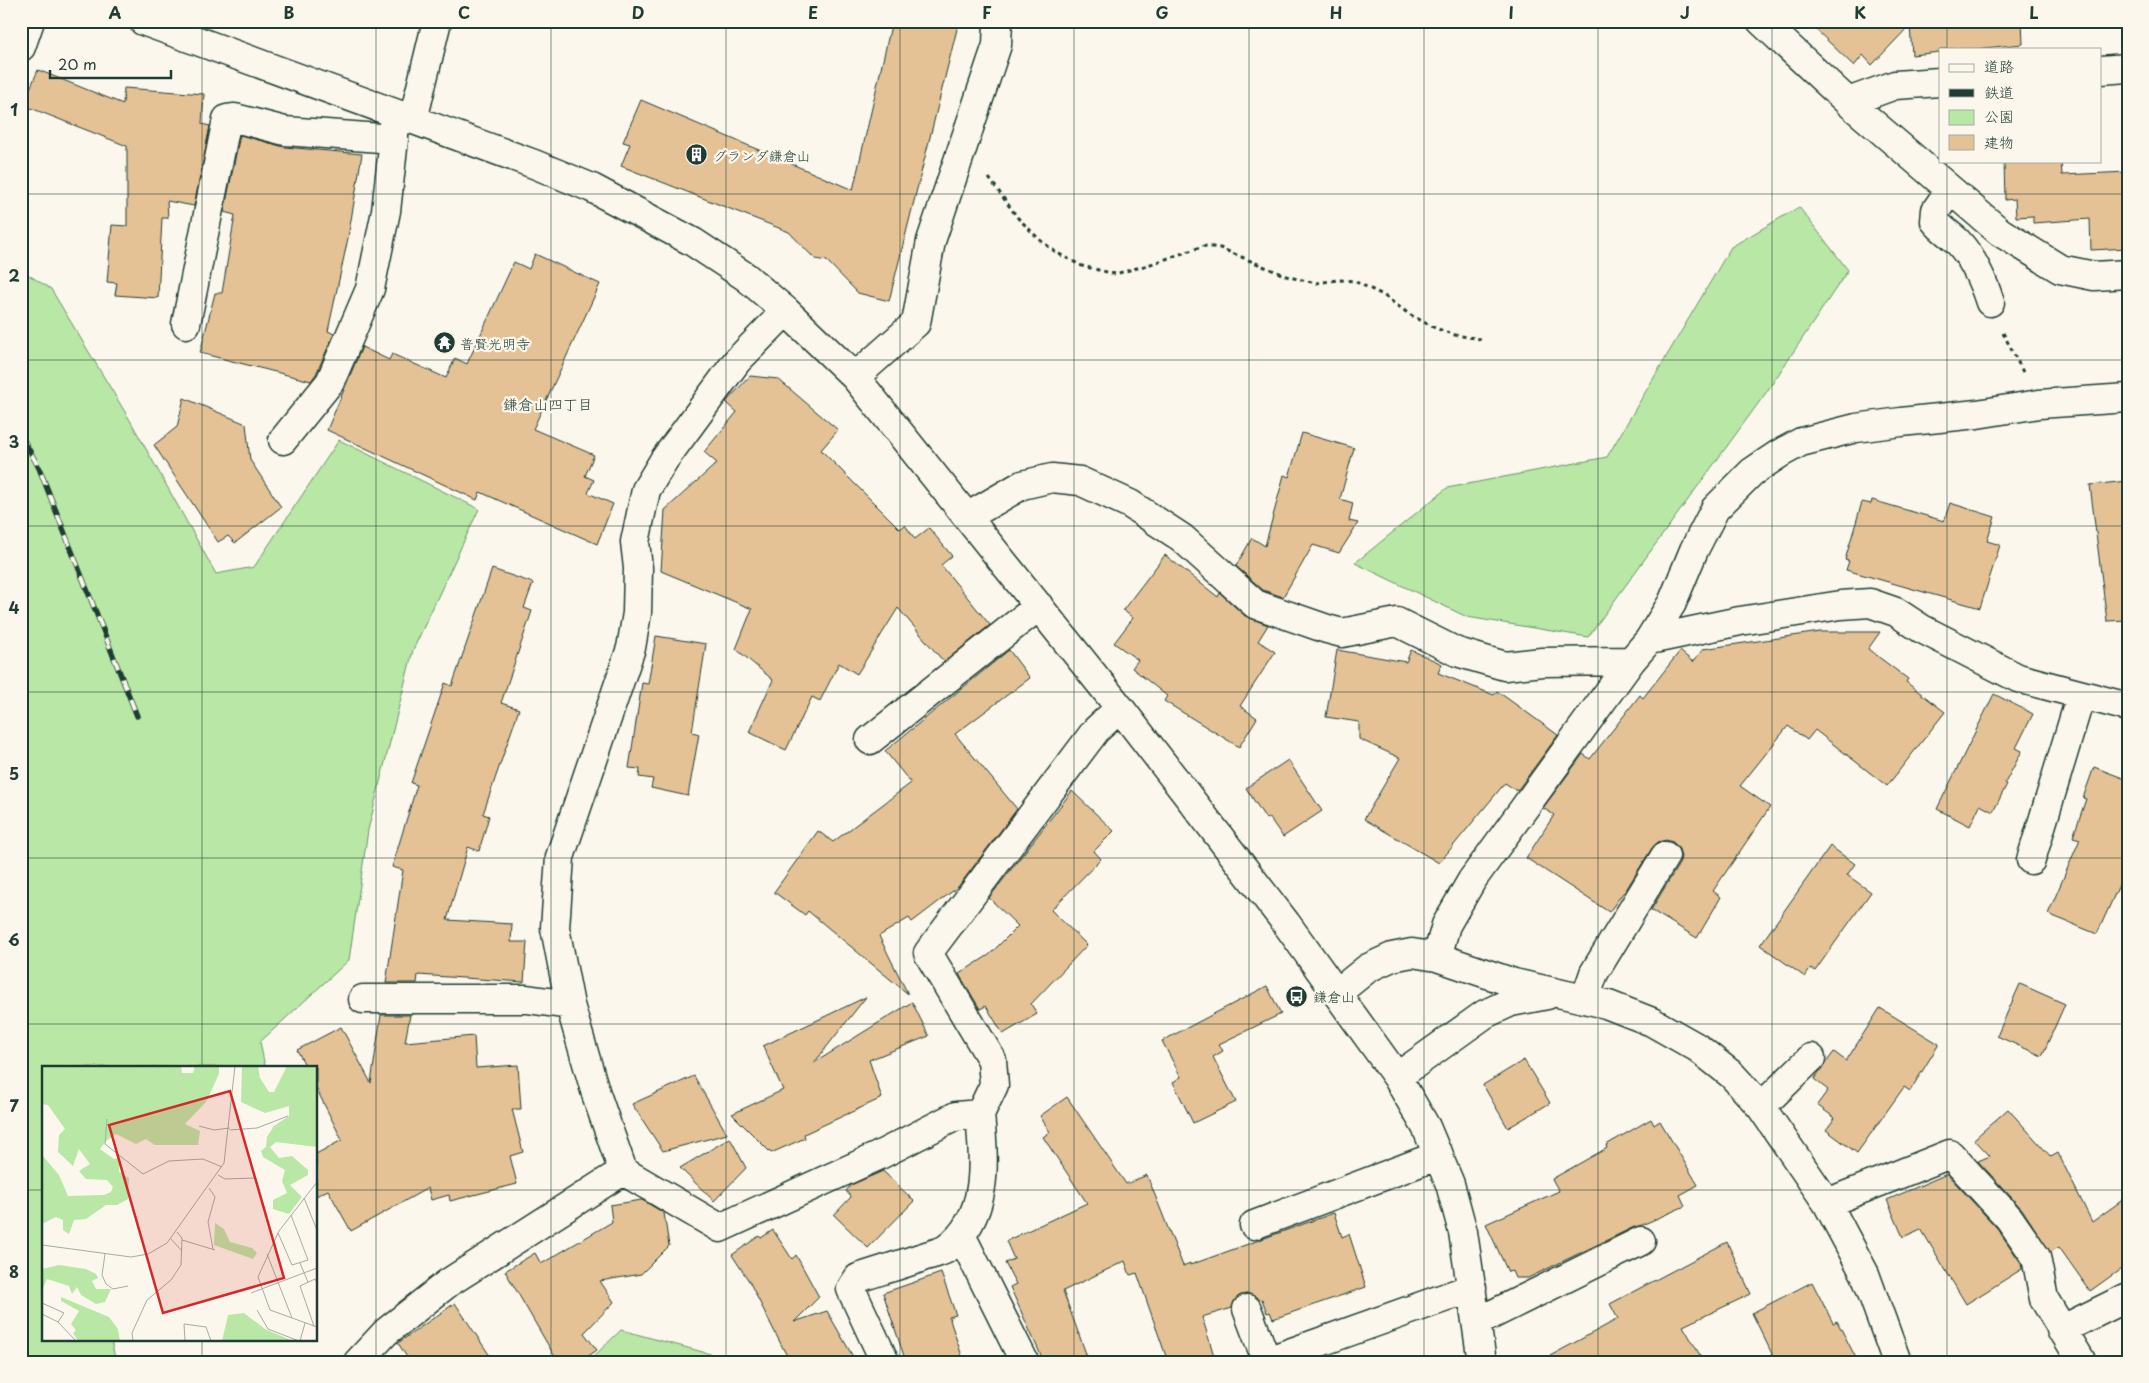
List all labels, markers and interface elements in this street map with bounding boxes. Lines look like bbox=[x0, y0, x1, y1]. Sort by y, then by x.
text: A bbox=[109, 0, 122, 24]
text: B bbox=[284, 0, 295, 24]
text: C bbox=[458, 0, 470, 24]
text: D bbox=[632, 0, 644, 24]
text: E bbox=[808, 0, 818, 24]
text: F bbox=[982, 0, 992, 24]
text: G bbox=[1155, 0, 1169, 24]
text: H bbox=[1330, 0, 1342, 24]
text: I bbox=[1508, 0, 1514, 24]
text: J bbox=[1680, 0, 1690, 24]
text: K bbox=[1854, 0, 1866, 24]
text: L bbox=[2029, 0, 2039, 24]
scale bar bbox=[50, 48, 171, 80]
legend bbox=[1939, 48, 2102, 162]
text: 20 m bbox=[58, 52, 97, 75]
text: 道路 bbox=[1984, 54, 2014, 77]
text: 鉄道 bbox=[1984, 80, 2014, 103]
text: 1 bbox=[10, 97, 18, 121]
text: 公園 bbox=[1984, 104, 2014, 127]
text: 建物 bbox=[1984, 130, 2014, 153]
building icon: グランダ鎌倉山 bbox=[685, 143, 709, 167]
place label: グランダ鎌倉山 bbox=[713, 145, 810, 166]
text: 2 bbox=[8, 263, 20, 287]
temple icon: 普賢光明寺 bbox=[432, 331, 456, 355]
place label: 普賢光明寺 bbox=[460, 333, 530, 354]
district label: 鎌倉山四丁目 bbox=[503, 392, 593, 415]
text: 3 bbox=[9, 429, 19, 453]
text: 4 bbox=[9, 595, 20, 619]
text: 5 bbox=[9, 761, 19, 785]
text: 6 bbox=[8, 927, 20, 951]
bus stop icon: 鎌倉山 bbox=[1285, 984, 1309, 1008]
place label: 鎌倉山 bbox=[1313, 986, 1355, 1007]
inset map bbox=[42, 1066, 318, 1340]
text: 7 bbox=[9, 1093, 19, 1117]
text: 8 bbox=[9, 1259, 19, 1283]

